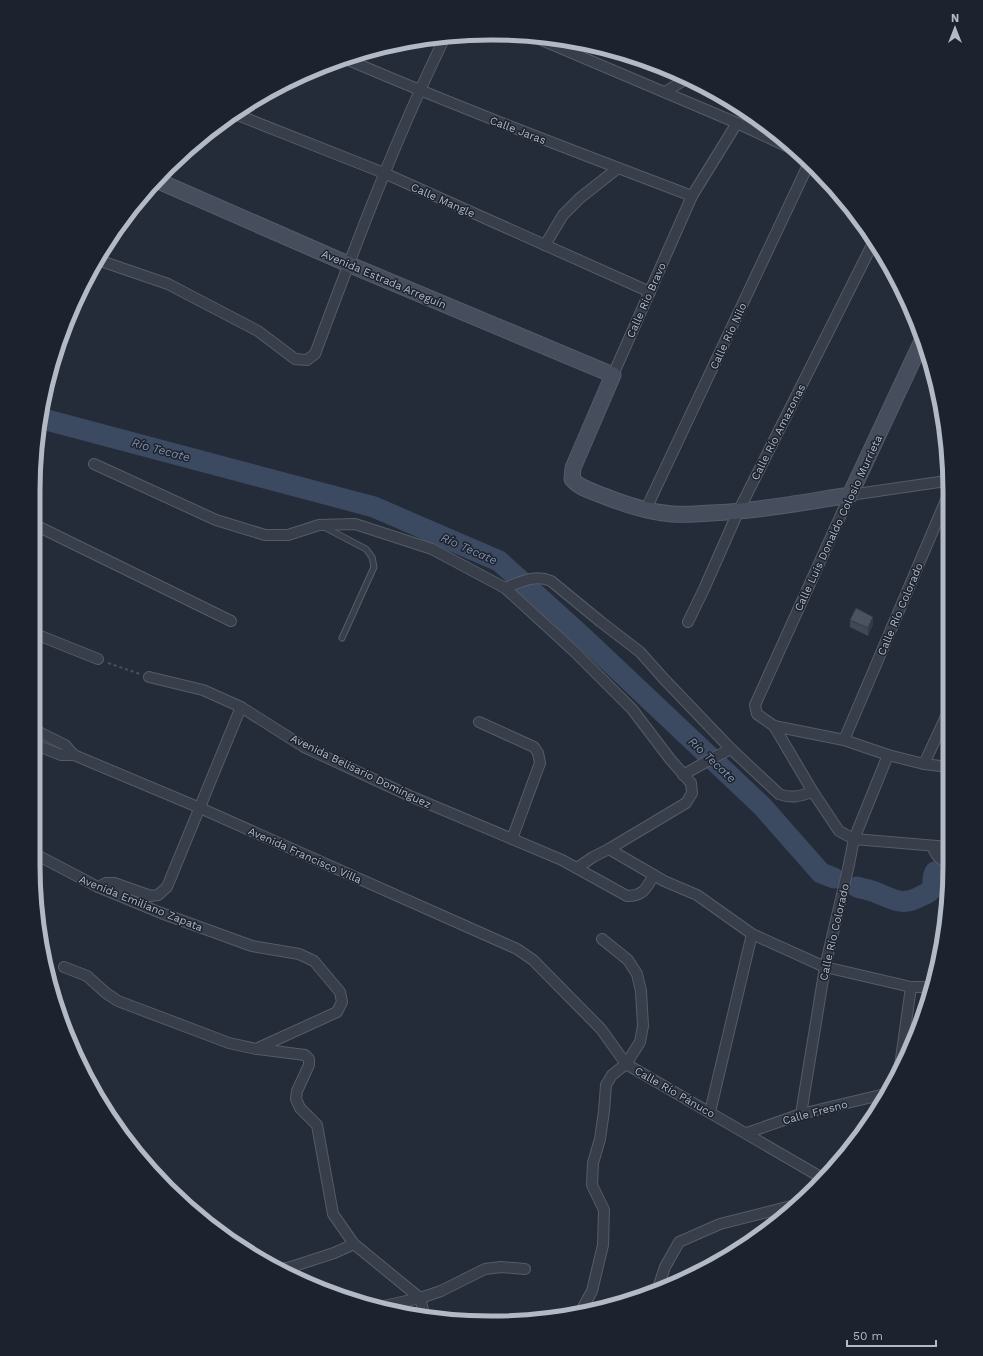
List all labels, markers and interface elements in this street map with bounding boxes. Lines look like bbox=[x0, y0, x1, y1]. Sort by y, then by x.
north arrow bbox=[935, 8, 975, 48]
text: N bbox=[951, 12, 959, 25]
street label: Calle Jaras bbox=[488, 114, 548, 147]
street label: Calle Mangle bbox=[409, 181, 477, 220]
street label: Avenida Estrada Arreguín bbox=[319, 247, 448, 312]
street label: Calle Río Bravo bbox=[624, 261, 669, 340]
street label: Calle Río Nilo bbox=[707, 301, 750, 372]
street label: Calle Río Amazonas bbox=[749, 382, 808, 482]
street label: Calle Luis Donaldo Colosio Murrieta bbox=[792, 433, 885, 613]
water label: Río Tecate bbox=[130, 435, 192, 465]
water label: Río Tecate bbox=[439, 530, 499, 568]
street label: Calle Río Colorado bbox=[875, 561, 926, 657]
street label: Avenida Belisario Domínguez bbox=[288, 732, 433, 811]
water label: Río Tecate bbox=[685, 734, 739, 786]
street label: Avenida Francisco Villa bbox=[246, 825, 364, 886]
street label: Avenida Emiliano Zapata bbox=[77, 873, 205, 934]
street label: Calle Río Colorado bbox=[817, 882, 852, 982]
street label: Calle Río Pánuco bbox=[632, 1064, 717, 1121]
street label: Calle Fresno bbox=[781, 1098, 849, 1127]
scale bar bbox=[847, 1322, 936, 1348]
text: 50 m bbox=[853, 1329, 883, 1343]

